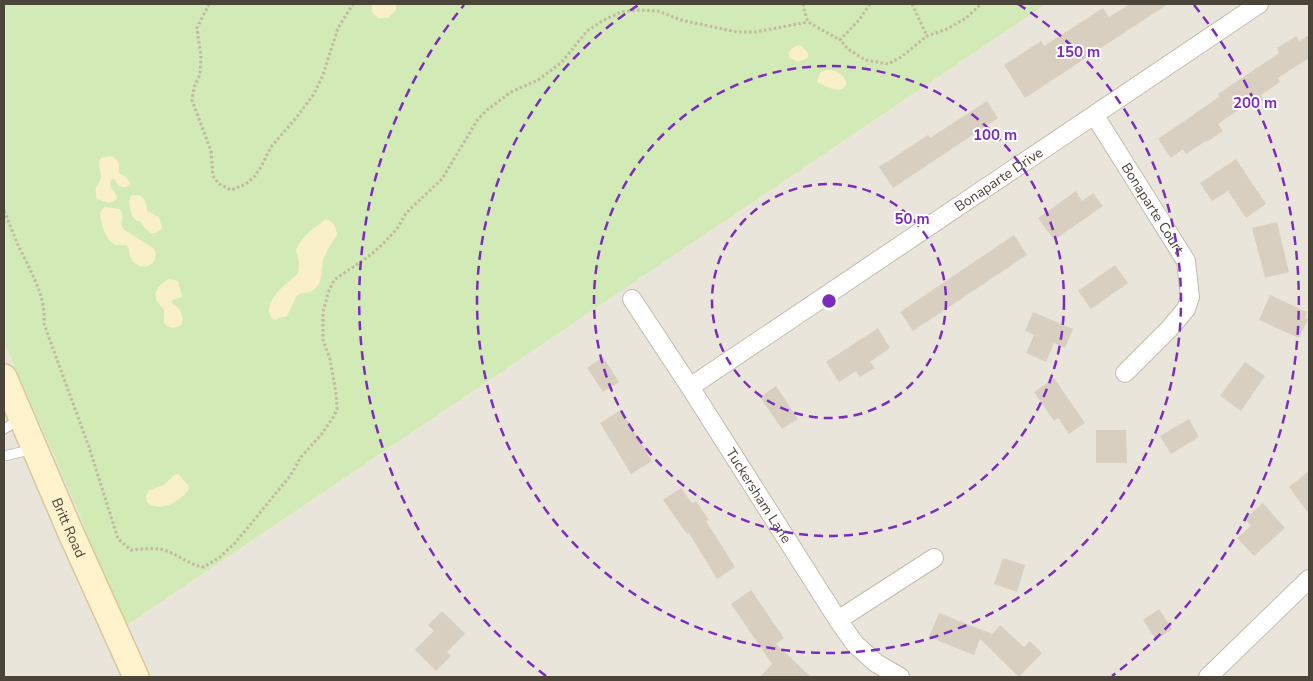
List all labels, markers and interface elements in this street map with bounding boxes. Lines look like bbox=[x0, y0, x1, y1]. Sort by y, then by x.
text: 150 m bbox=[1056, 42, 1100, 62]
text: 200 m bbox=[1233, 93, 1277, 113]
text: 100 m bbox=[973, 125, 1017, 145]
street label: Bonaparte Drive bbox=[951, 143, 1047, 216]
street label: Bonaparte Court bbox=[1117, 159, 1188, 258]
text: 50 m bbox=[894, 209, 930, 229]
centre of rings bbox=[820, 292, 838, 310]
street label: Tuckersham Lane bbox=[721, 445, 796, 547]
street label: Britt Road bbox=[47, 495, 90, 561]

